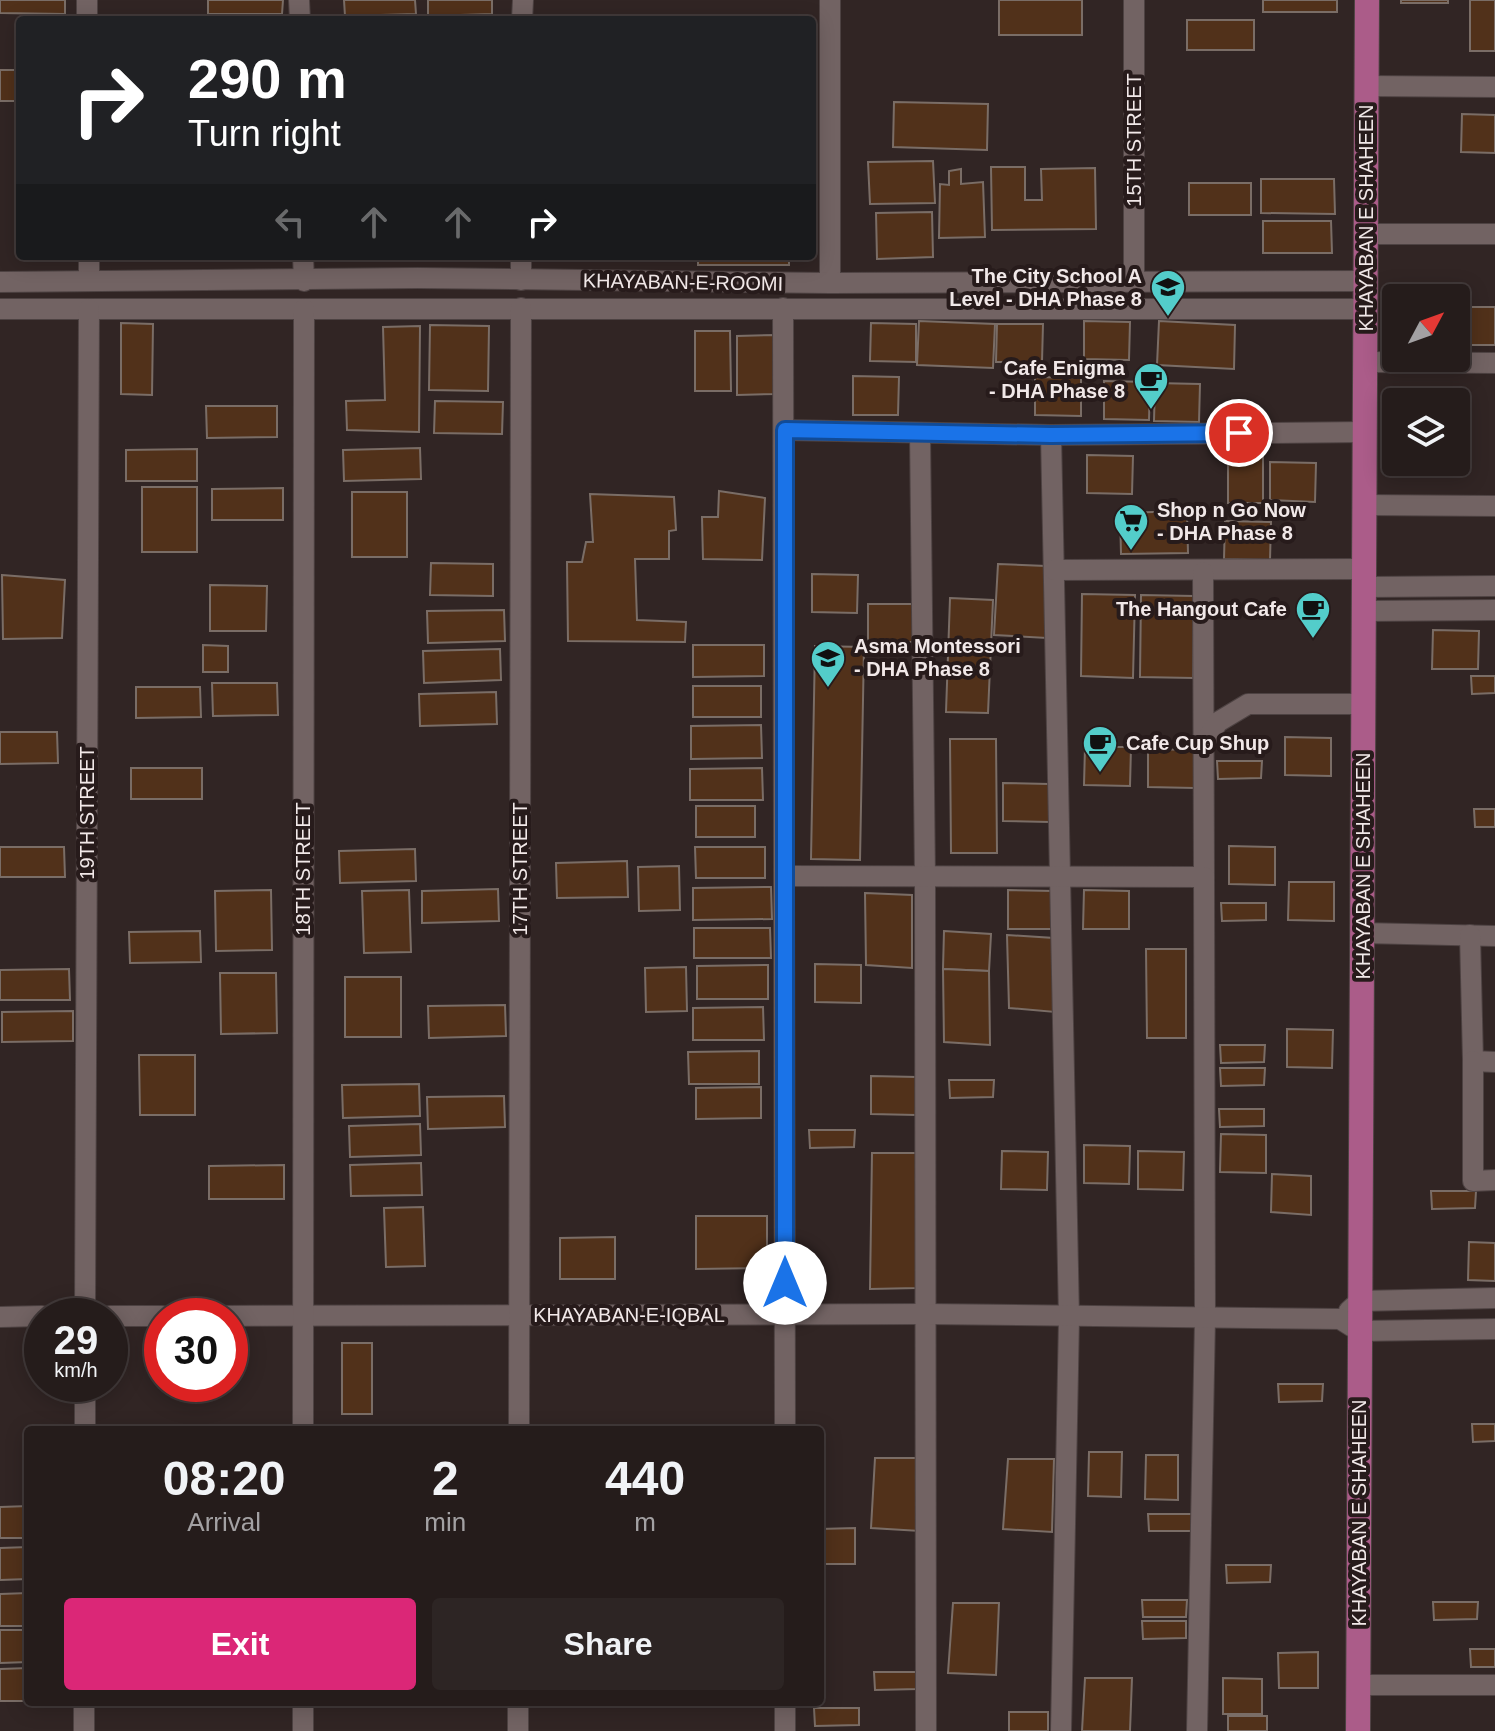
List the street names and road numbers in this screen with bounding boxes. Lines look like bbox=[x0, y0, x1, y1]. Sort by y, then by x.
street label: 15TH STREET bbox=[1123, 73, 1145, 207]
street label: KHAYABAN E SHAHEEN bbox=[1355, 104, 1377, 332]
street label: KHAYABAN-E-ROOMI bbox=[583, 269, 783, 295]
street label: 19TH STREET bbox=[76, 746, 98, 880]
street label: KHAYABAN E SHAHEEN bbox=[1352, 752, 1374, 980]
street label: 18TH STREET bbox=[292, 802, 314, 936]
street label: 17TH STREET bbox=[509, 802, 531, 936]
street label: KHAYABAN-E-IQBAL bbox=[533, 1304, 725, 1326]
street label: KHAYABAN E SHAHEEN bbox=[1348, 1399, 1370, 1627]

